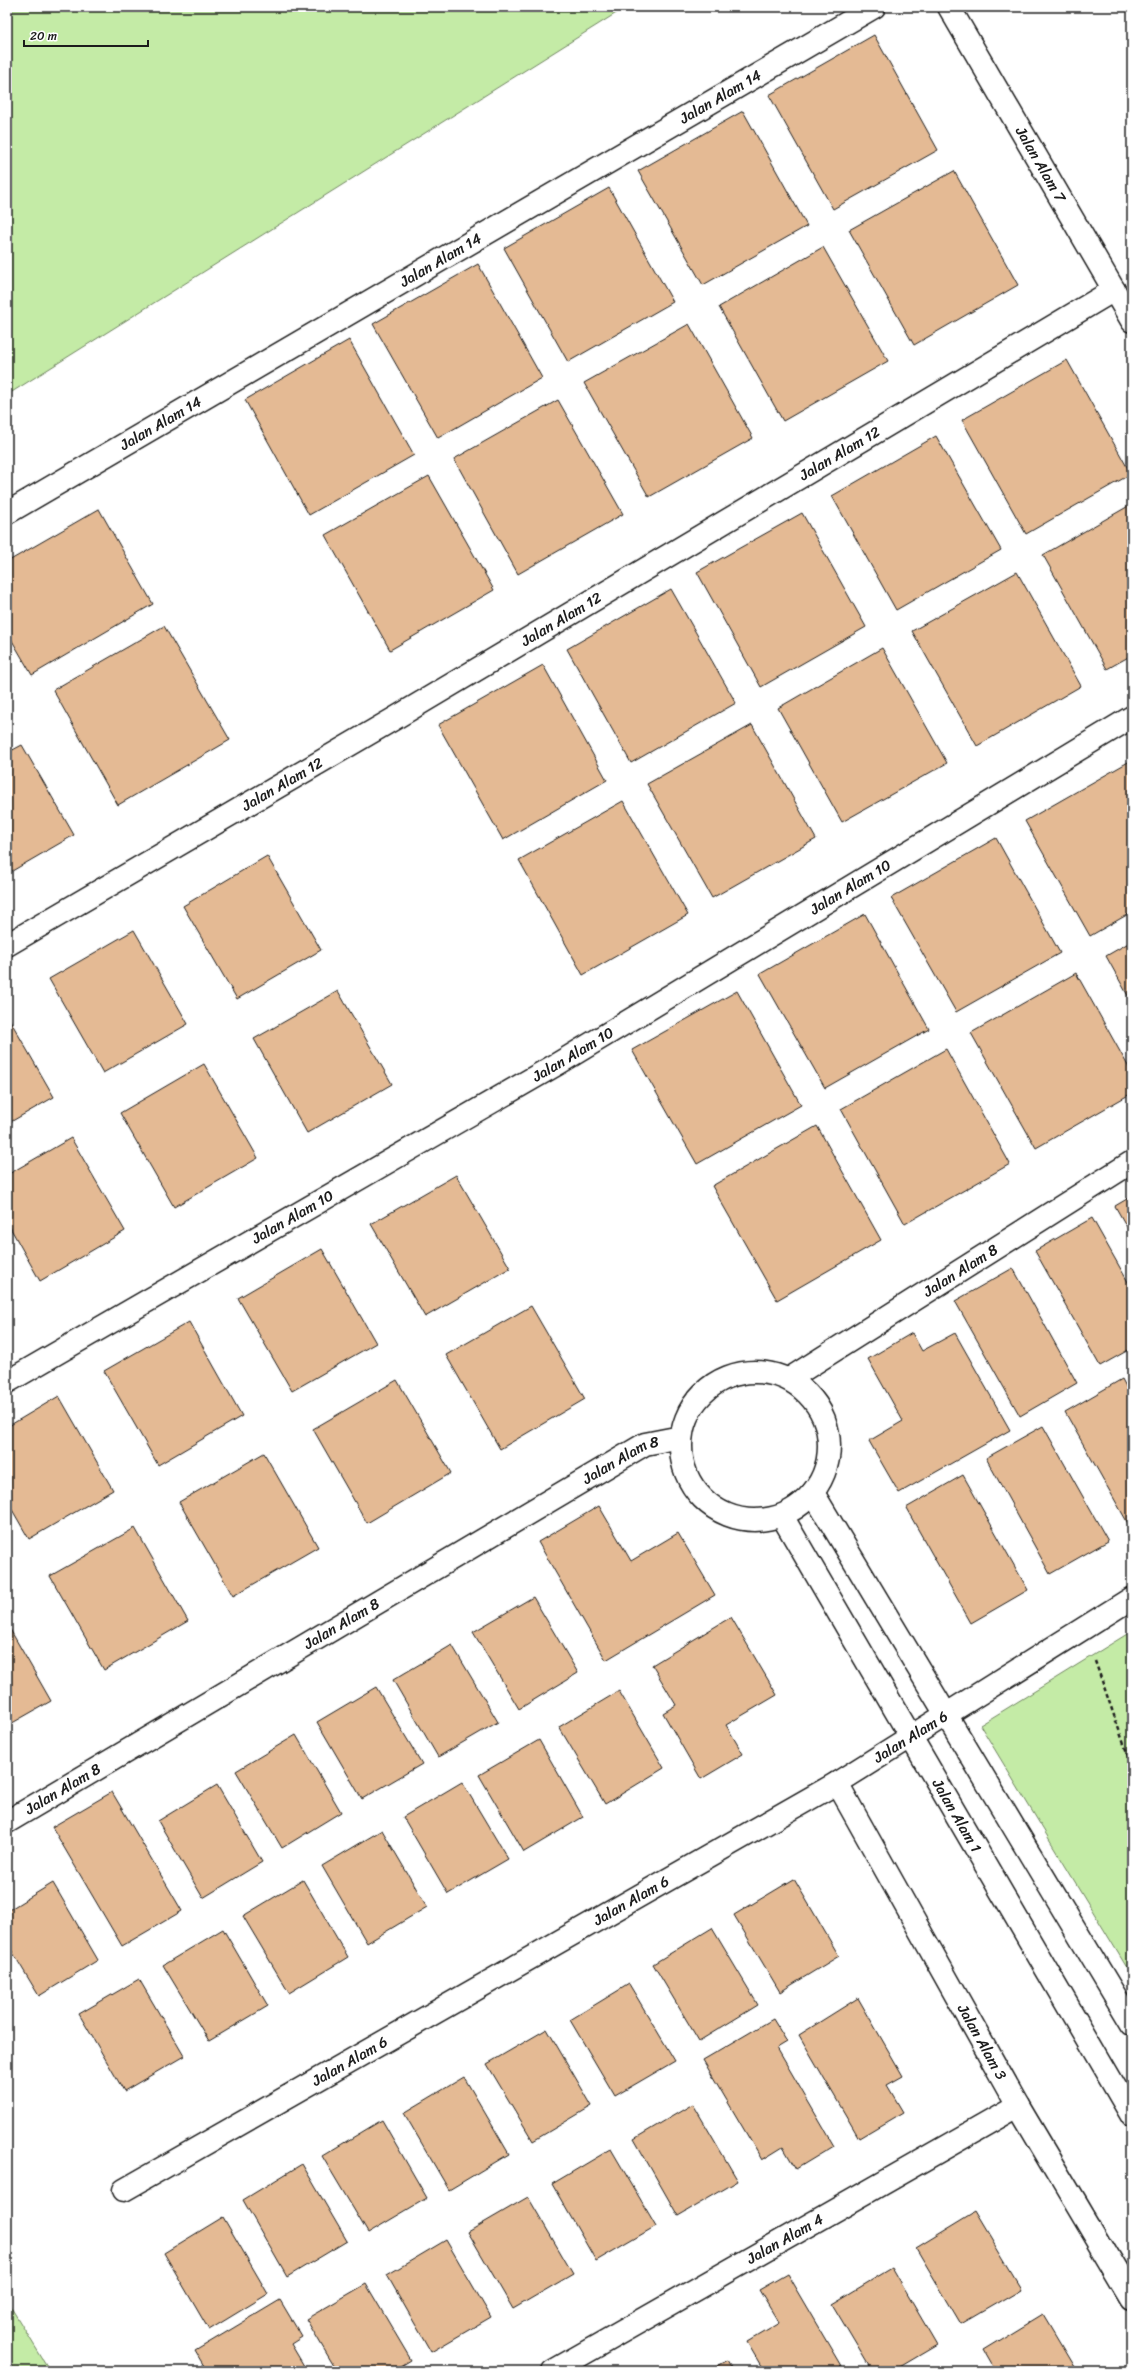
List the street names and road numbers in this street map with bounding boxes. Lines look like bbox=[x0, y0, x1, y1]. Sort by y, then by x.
street label: Jalan Alam 14 bbox=[674, 62, 766, 131]
street label: Jalan Alam 7 bbox=[1008, 121, 1074, 208]
street label: Jalan Alam 14 bbox=[394, 226, 487, 295]
street label: Jalan Alam 14 bbox=[114, 389, 207, 458]
street label: Jalan Alam 12 bbox=[793, 419, 886, 488]
street label: Jalan Alam 12 bbox=[515, 585, 607, 654]
street label: Jalan Alam 12 bbox=[236, 750, 328, 819]
street label: Jalan Alam 10 bbox=[804, 852, 896, 922]
street label: Jalan Alam 10 bbox=[526, 1020, 619, 1089]
street label: Jalan Alam 10 bbox=[246, 1183, 339, 1252]
street label: Jalan Alam 8 bbox=[917, 1237, 1003, 1305]
street label: Jalan Alam 8 bbox=[577, 1429, 661, 1492]
street label: Jalan Alam 8 bbox=[298, 1591, 385, 1657]
street label: Jalan Alam 6 bbox=[867, 1703, 953, 1771]
street label: Jalan Alam 8 bbox=[19, 1756, 106, 1822]
street label: Jalan Alam 1 bbox=[924, 1773, 989, 1858]
street label: Jalan Alam 6 bbox=[587, 1868, 674, 1933]
street label: Jalan Alam 3 bbox=[950, 1998, 1014, 2085]
street label: Jalan Alam 6 bbox=[306, 2029, 393, 2094]
street label: Jalan Alam 4 bbox=[741, 2206, 828, 2272]

